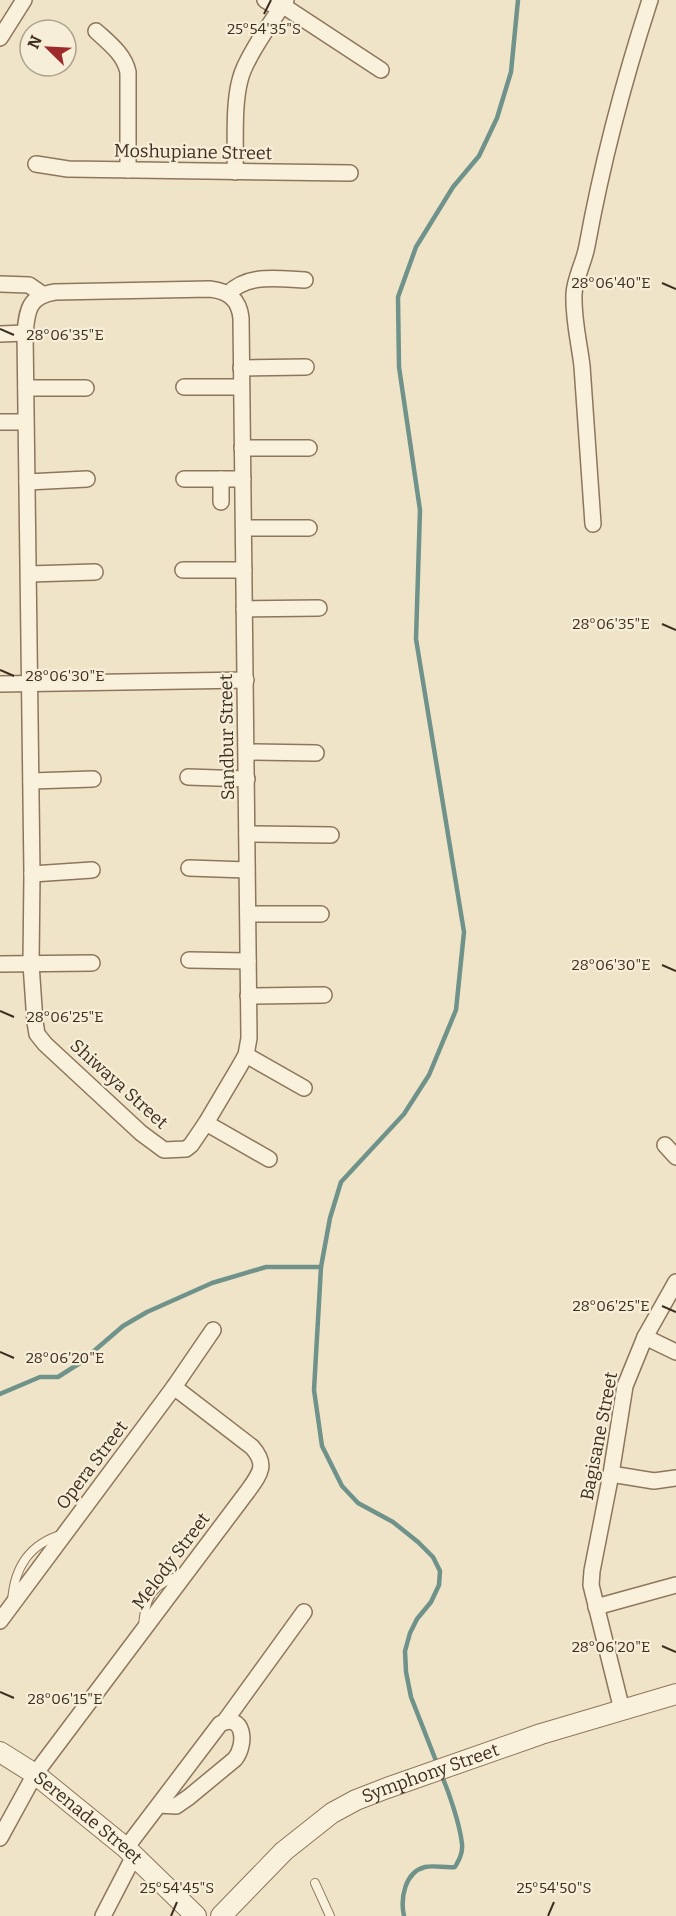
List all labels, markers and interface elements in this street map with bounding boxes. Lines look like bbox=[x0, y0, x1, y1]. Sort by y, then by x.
north arrow bbox=[18, 18, 78, 78]
text: 25°54'35"S bbox=[227, 20, 301, 38]
text: N bbox=[24, 33, 46, 52]
street label: Moshupiane Street bbox=[114, 140, 273, 164]
text: 28°06'40"E bbox=[571, 274, 651, 292]
text: 28°06'35"E bbox=[26, 326, 104, 344]
text: 28°06'35"E bbox=[572, 615, 650, 633]
text: 28°06'30"E bbox=[25, 667, 105, 685]
street label: Sandbur Street bbox=[215, 673, 239, 800]
text: 28°06'30"E bbox=[571, 956, 651, 974]
text: 28°06'25"E bbox=[26, 1008, 104, 1026]
street label: Shiwaya Street bbox=[66, 1034, 173, 1134]
text: 28°06'25"E bbox=[572, 1297, 650, 1315]
text: 28°06'20"E bbox=[26, 1349, 104, 1367]
street label: Bagisane Street bbox=[576, 1369, 622, 1502]
street label: Opera Street bbox=[52, 1416, 133, 1514]
street label: Melody Street bbox=[127, 1508, 215, 1614]
text: 28°06'20"E bbox=[572, 1638, 650, 1656]
text: 28°06'15"E bbox=[28, 1690, 102, 1708]
street label: Symphony Street bbox=[359, 1739, 502, 1808]
street label: Serenade Street bbox=[29, 1766, 147, 1869]
text: 25°54'45"S bbox=[140, 1879, 214, 1897]
text: 25°54'50"S bbox=[516, 1879, 592, 1897]

